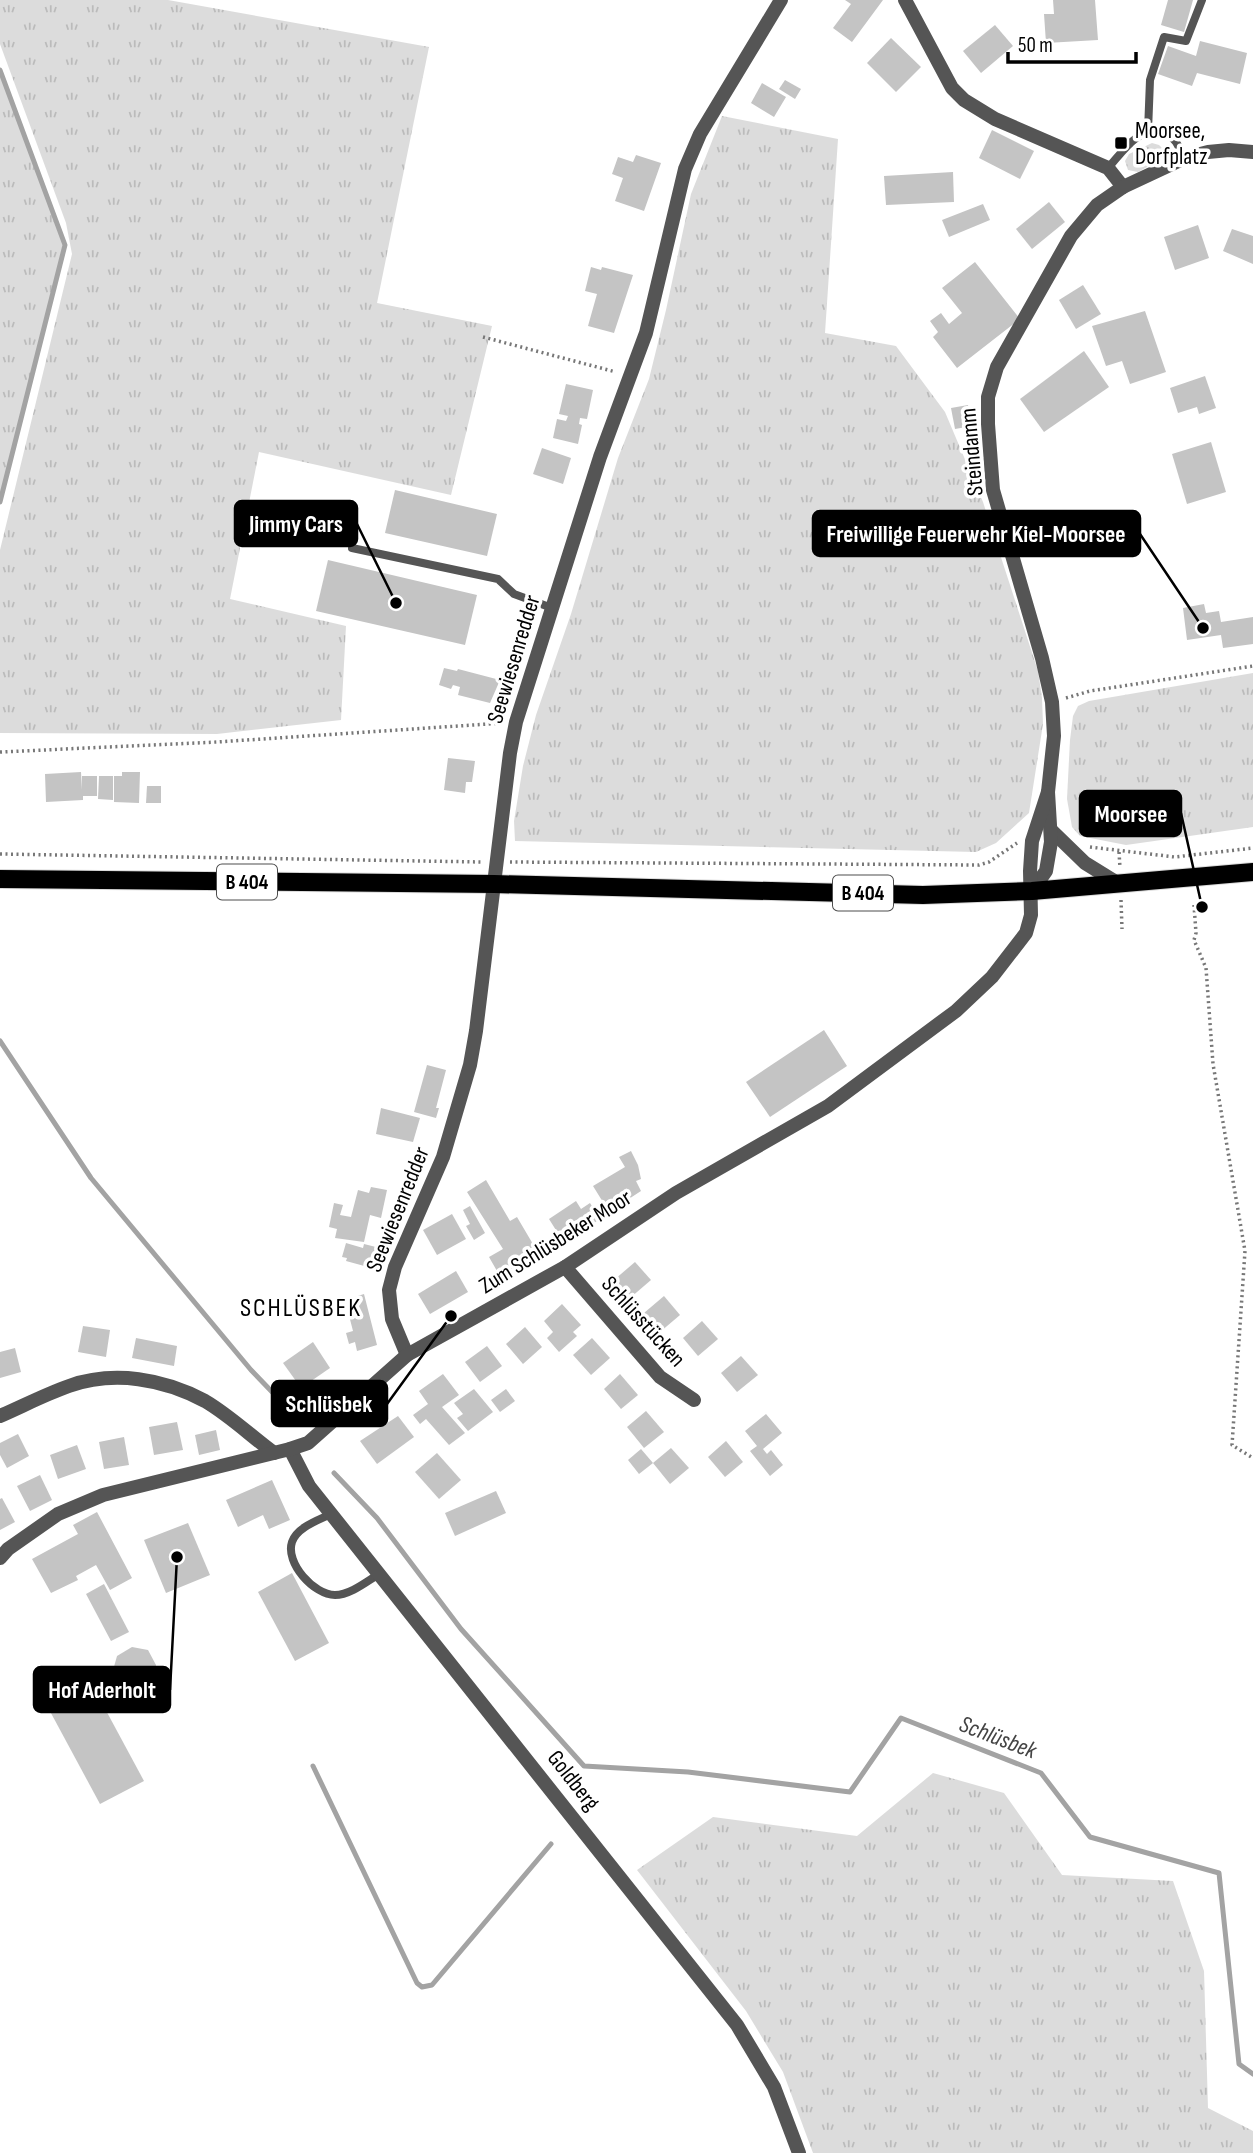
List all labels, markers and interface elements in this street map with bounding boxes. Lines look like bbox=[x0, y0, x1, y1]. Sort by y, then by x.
scale bar bbox=[1008, 21, 1136, 65]
text: 50 m bbox=[1018, 33, 1053, 58]
place label: Moorsee, Dorfplatz bbox=[1135, 117, 1208, 171]
marker: Moorsee, Dorfplatz bbox=[1113, 135, 1129, 151]
street label: Steindamm bbox=[954, 407, 990, 497]
callout: Jimmy Cars bbox=[235, 501, 357, 546]
text: Jimmy Cars bbox=[248, 510, 343, 539]
callout: Freiwillige Feuerwehr Kiel-Moorsee bbox=[813, 511, 1140, 556]
text: Freiwillige Feuerwehr Kiel-Moorsee bbox=[826, 520, 1126, 549]
street label: Seewiesenredder bbox=[481, 591, 547, 727]
callout: Moorsee bbox=[1080, 791, 1181, 836]
text: Moorsee bbox=[1094, 800, 1168, 829]
road number: B 404 bbox=[217, 864, 277, 900]
road number: B 404 bbox=[833, 876, 893, 910]
street label: Seewiesenredder bbox=[360, 1142, 436, 1276]
street label: Zum Schlüsbeker Moor bbox=[474, 1184, 637, 1300]
street label: Schlüsstücken bbox=[595, 1271, 691, 1373]
district label: SCHLÜSBEK bbox=[240, 1293, 362, 1324]
callout: Schlüsbek bbox=[272, 1381, 387, 1426]
text: Schlüsbek bbox=[286, 1390, 373, 1419]
callout: Hof Aderholt bbox=[34, 1667, 170, 1712]
text: Hof Aderholt bbox=[48, 1676, 156, 1705]
water label: Schlüsbek bbox=[955, 1710, 1041, 1766]
street label: Goldberg bbox=[541, 1745, 605, 1816]

